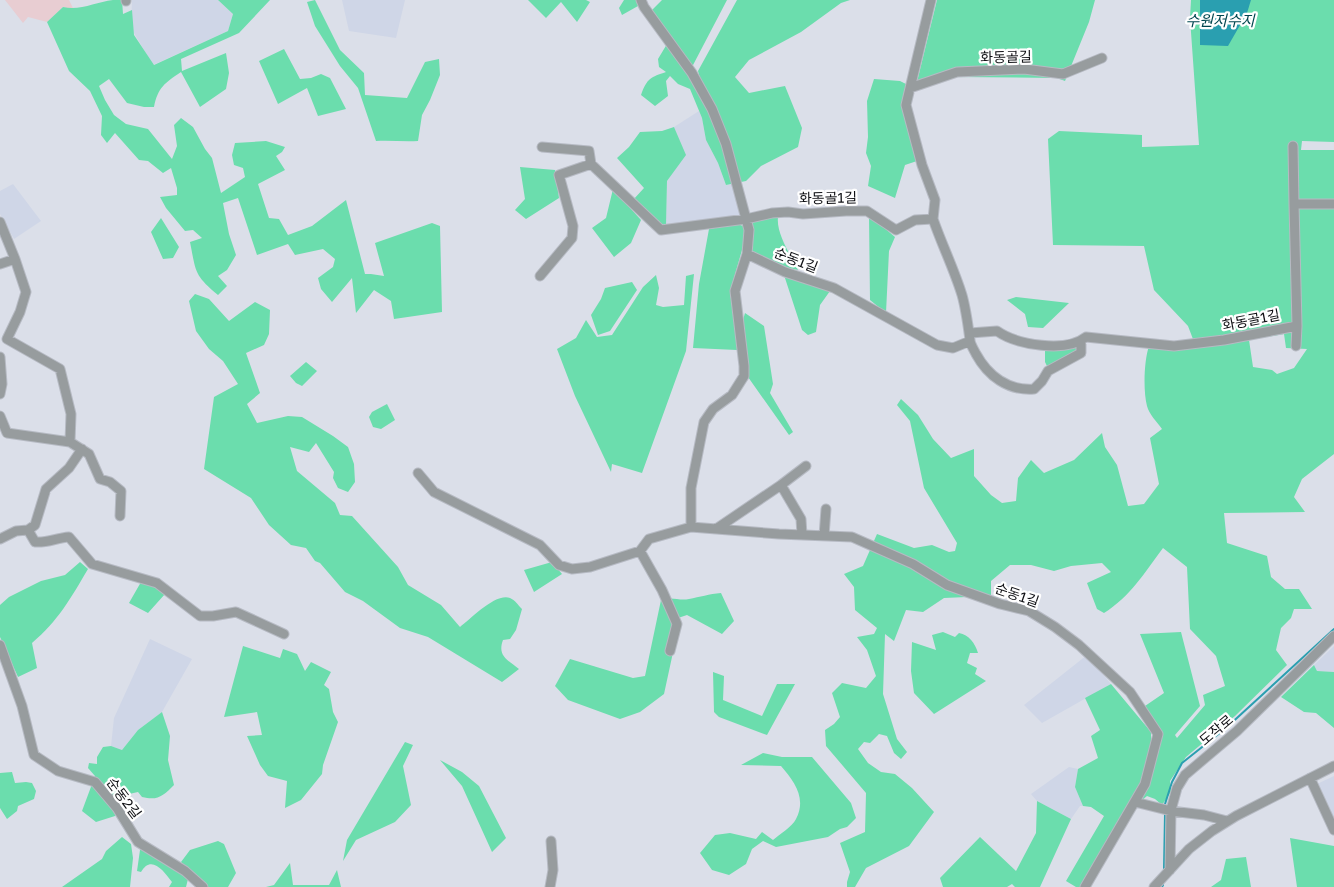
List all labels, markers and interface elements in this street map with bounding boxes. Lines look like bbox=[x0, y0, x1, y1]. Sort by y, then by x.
water label: 수원저수지 bbox=[1185, 11, 1256, 29]
street label: 화동골길 bbox=[980, 48, 1032, 65]
street label: 화동골1길 bbox=[799, 188, 857, 207]
street label: 순동1길 bbox=[772, 243, 820, 276]
street label: 화동골1길 bbox=[1221, 306, 1281, 333]
street label: 순동1길 bbox=[993, 579, 1041, 610]
street label: 도작로 bbox=[1195, 711, 1236, 749]
street label: 순동2길 bbox=[104, 774, 145, 821]

